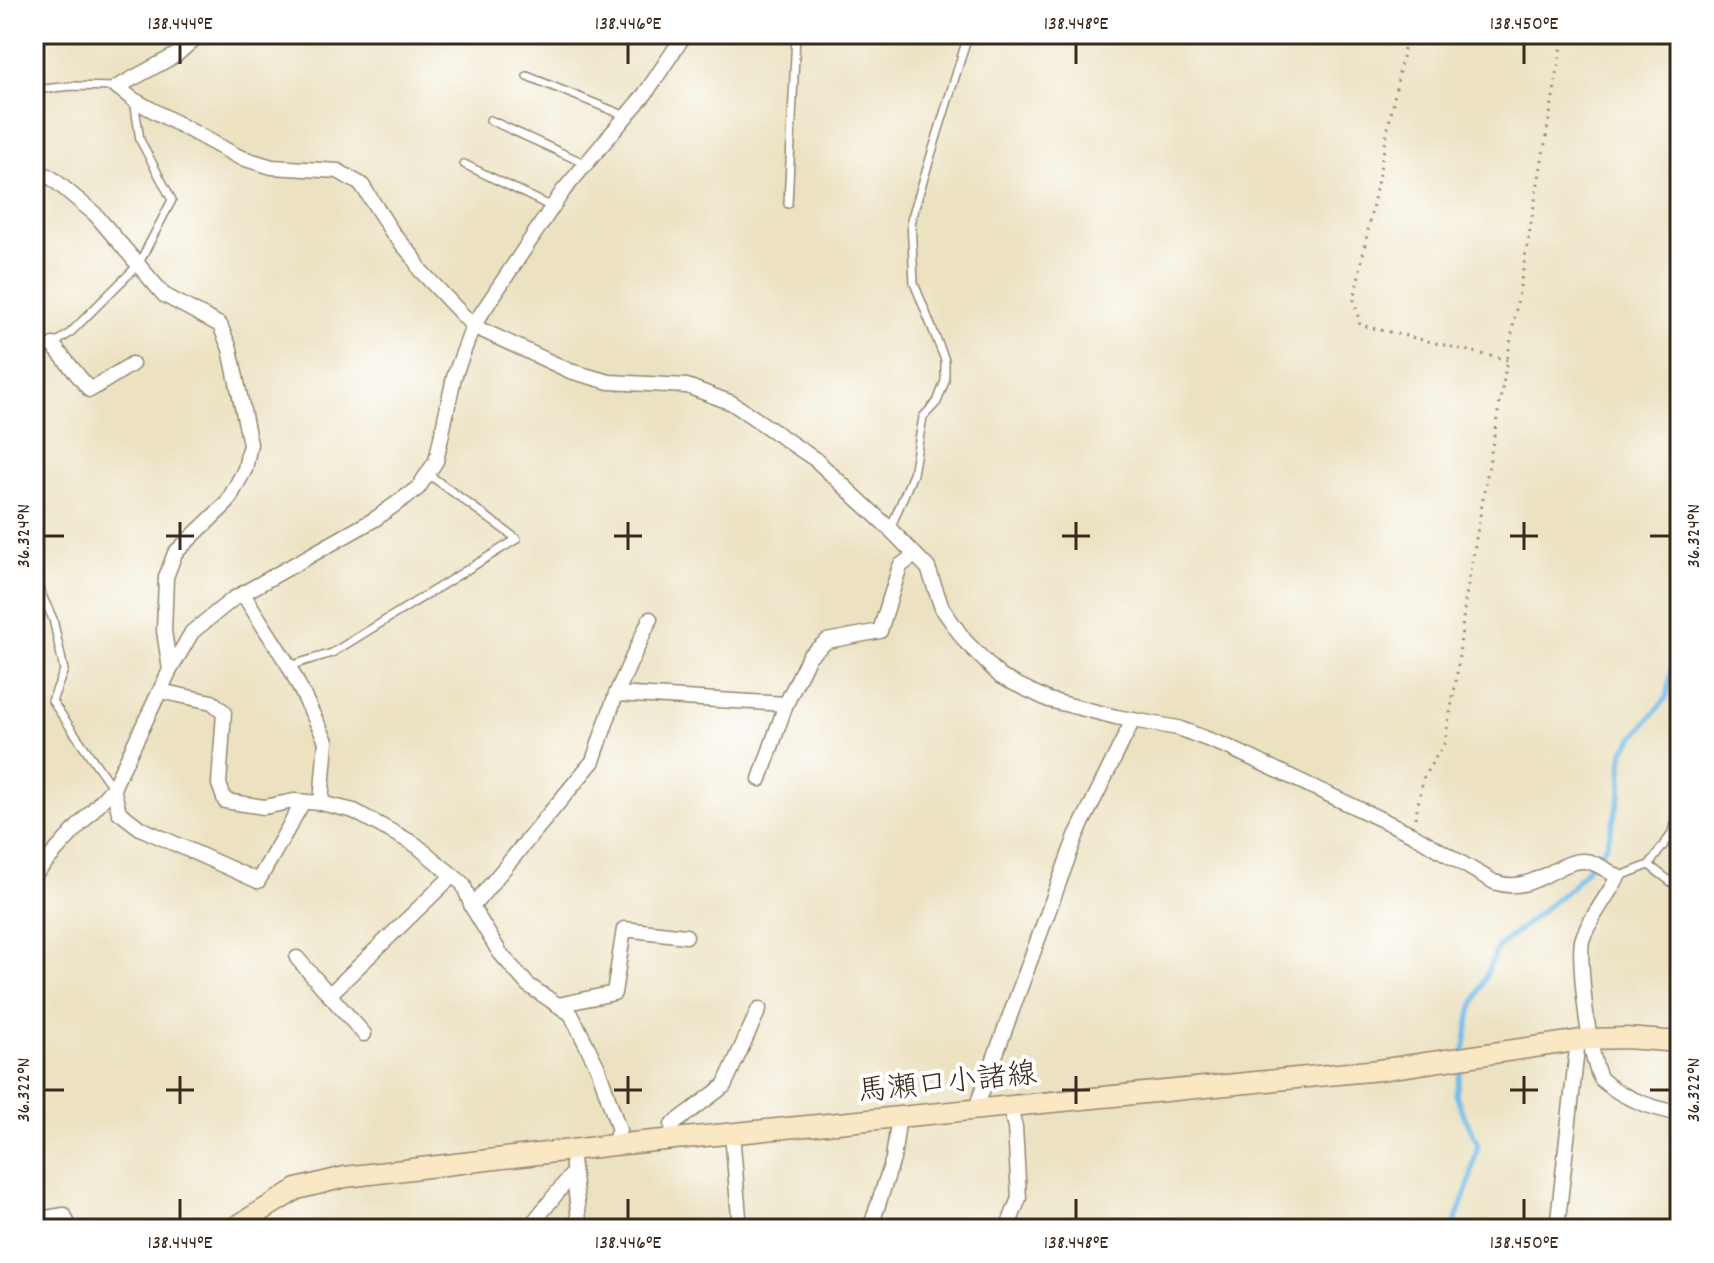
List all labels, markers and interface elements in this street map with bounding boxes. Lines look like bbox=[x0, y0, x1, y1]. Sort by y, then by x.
text: 138.444°E bbox=[148, 11, 213, 39]
text: 138.446°E bbox=[595, 11, 661, 39]
text: 138.448°E bbox=[1044, 11, 1108, 39]
text: 138.450°E bbox=[1490, 11, 1558, 39]
text: 36.324°N bbox=[11, 504, 39, 568]
text: 36.324°N bbox=[1681, 504, 1709, 568]
street label: 馬瀬口小諸線 bbox=[856, 1055, 1039, 1116]
text: 36.322°N bbox=[11, 1058, 39, 1122]
text: 36.322°N bbox=[1681, 1058, 1709, 1122]
text: 138.444°E bbox=[148, 1230, 213, 1258]
text: 138.446°E bbox=[595, 1230, 661, 1258]
text: 138.448°E bbox=[1044, 1230, 1108, 1258]
text: 138.450°E bbox=[1490, 1230, 1558, 1258]

